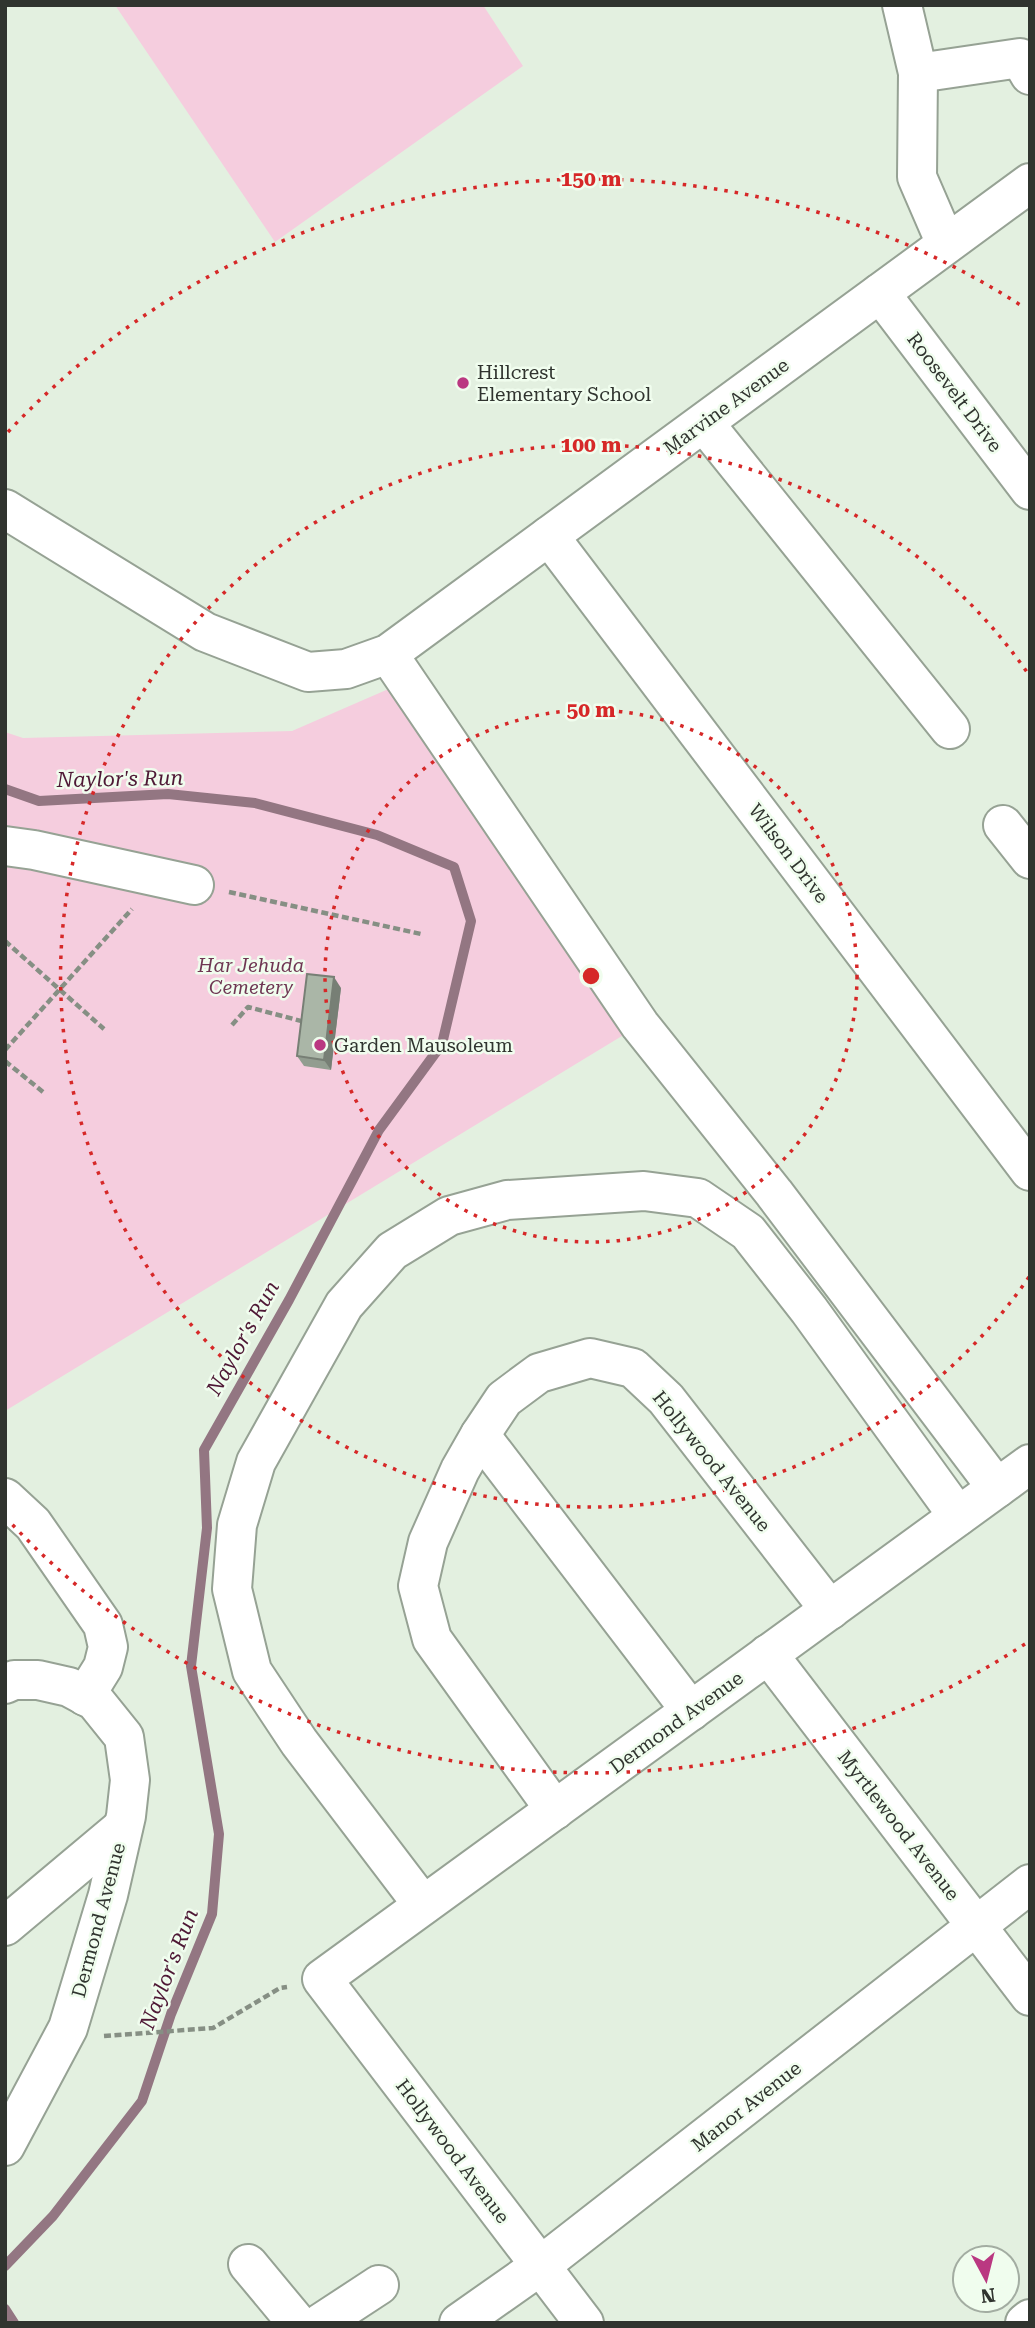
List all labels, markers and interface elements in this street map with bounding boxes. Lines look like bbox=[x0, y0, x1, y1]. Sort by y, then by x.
text: 150 m bbox=[561, 167, 621, 191]
street label: Roosevelt Drive bbox=[902, 328, 1007, 457]
street label: Marvine Avenue bbox=[659, 353, 793, 460]
place label: Hillcrest Elementary School bbox=[477, 361, 651, 406]
marker: Hillcrest Elementary School bbox=[455, 375, 471, 391]
text: 100 m bbox=[561, 433, 621, 457]
text: 50 m bbox=[566, 698, 616, 722]
water label: Naylor's Run bbox=[55, 766, 184, 792]
street label: Wilson Drive bbox=[744, 799, 833, 908]
park label: Har Jehuda Cemetery bbox=[197, 954, 304, 999]
centre of rings bbox=[579, 964, 603, 988]
place label: Garden Mausoleum bbox=[334, 1034, 513, 1057]
marker: Garden Mausoleum bbox=[312, 1037, 328, 1053]
water label: Naylor's Run bbox=[201, 1277, 284, 1400]
street label: Hollywood Avenue bbox=[648, 1386, 775, 1536]
street label: Dermond Avenue bbox=[605, 1666, 748, 1779]
street label: Myrtlewood Avenue bbox=[833, 1746, 964, 1905]
street label: Dermond Avenue bbox=[67, 1840, 130, 2000]
water label: Naylor's Run bbox=[135, 1905, 203, 2034]
street label: Manor Avenue bbox=[687, 2056, 806, 2156]
street label: Hollywood Avenue bbox=[391, 2075, 514, 2228]
north arrow bbox=[951, 2244, 1021, 2314]
text: N bbox=[979, 2283, 997, 2308]

